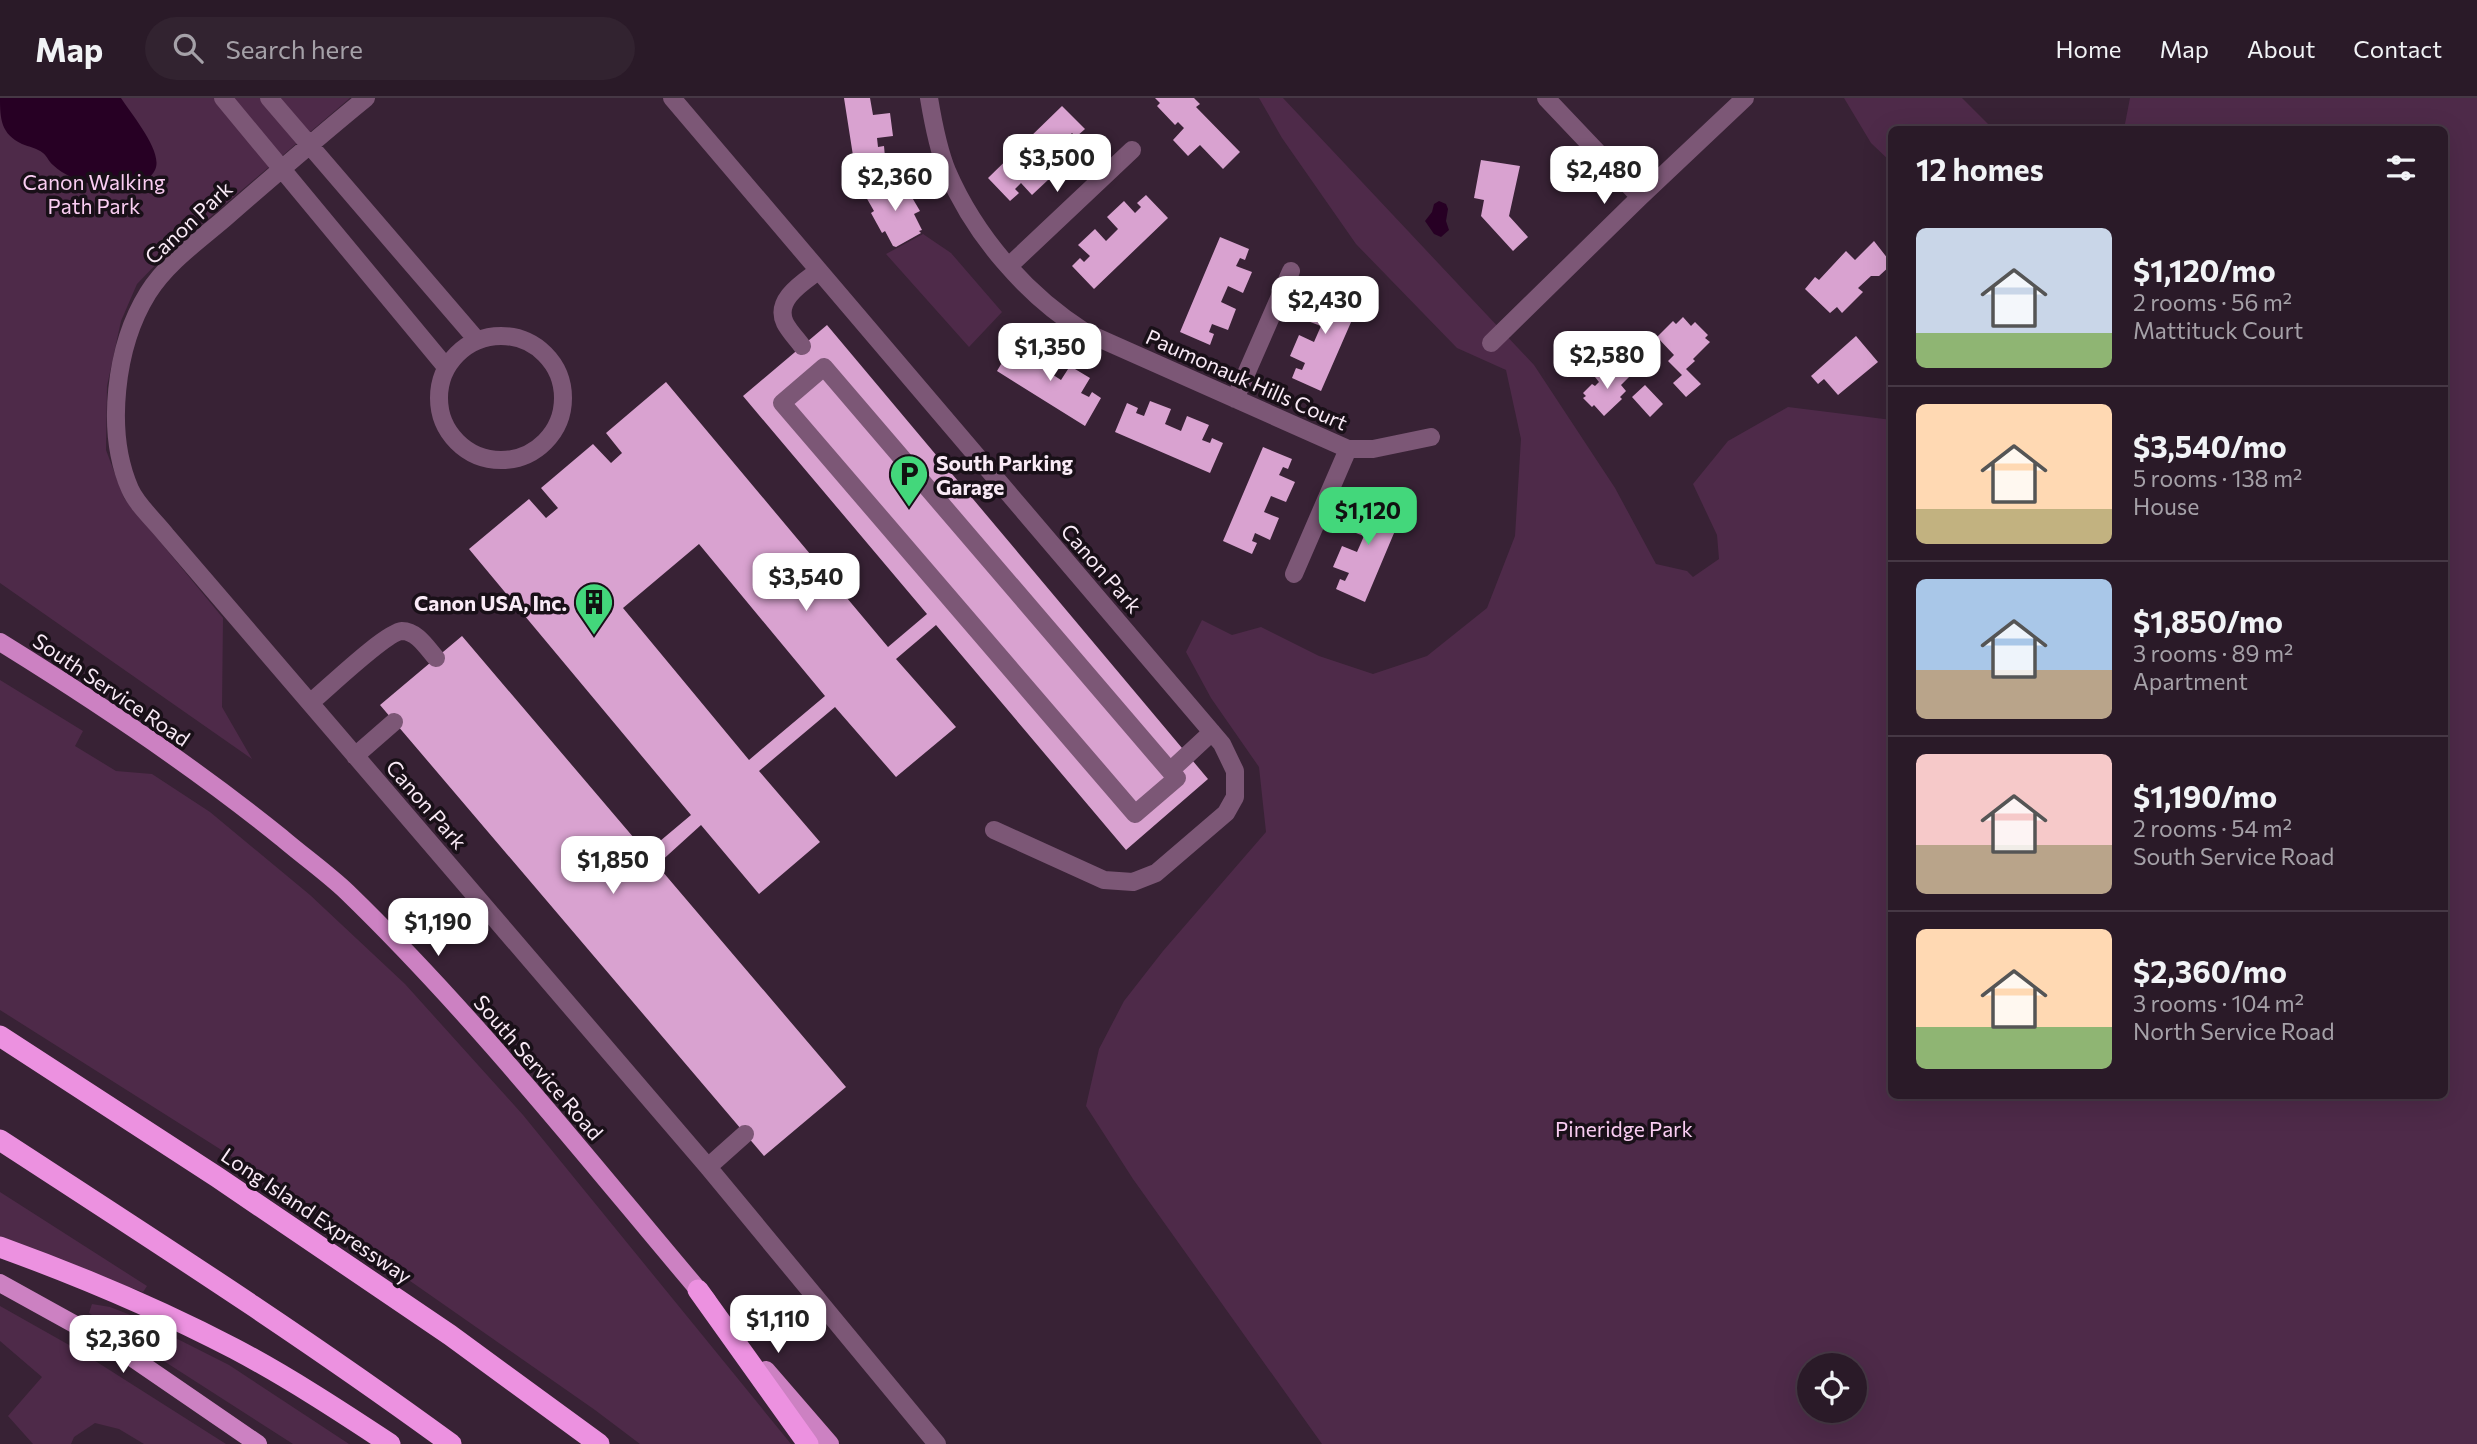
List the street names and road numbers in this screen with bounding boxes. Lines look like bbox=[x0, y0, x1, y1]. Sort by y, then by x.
street label: Canon Park bbox=[139, 175, 237, 269]
street label: Paumonauk Hills Court bbox=[1142, 323, 1352, 435]
street label: Canon Park bbox=[1057, 518, 1147, 618]
street label: South Service Road bbox=[29, 627, 195, 751]
street label: Canon Park bbox=[382, 754, 472, 854]
street label: South Service Road bbox=[469, 989, 609, 1145]
street label: Long Island Expressway bbox=[217, 1142, 417, 1288]

